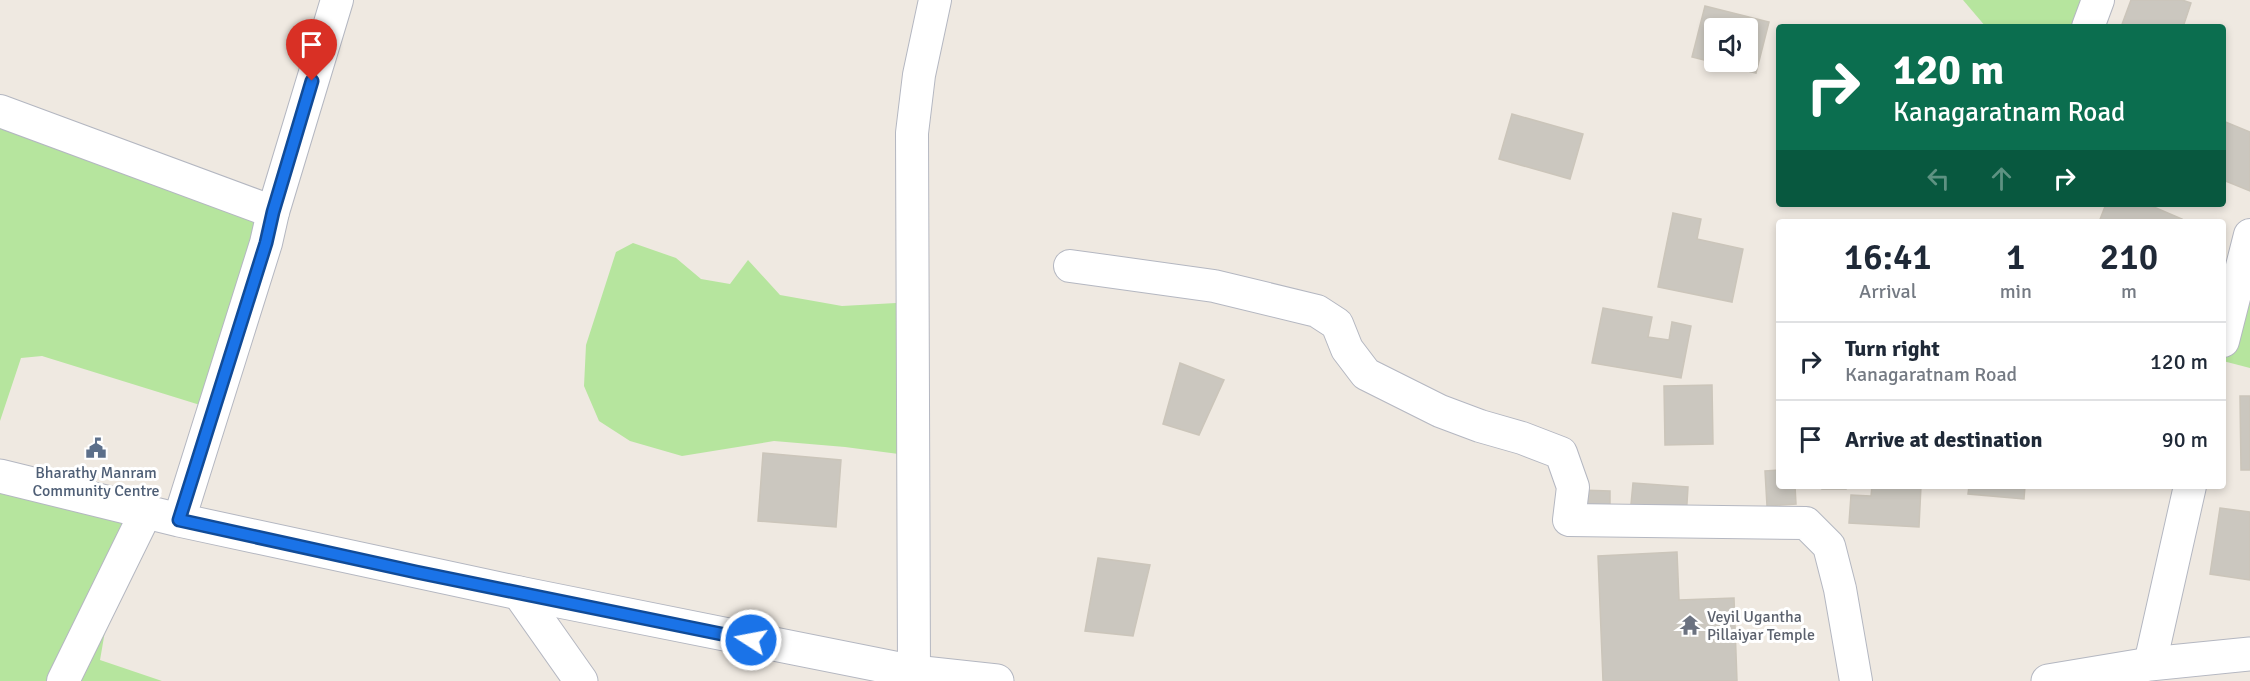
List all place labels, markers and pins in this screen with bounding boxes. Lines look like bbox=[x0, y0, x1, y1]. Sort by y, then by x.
pin bbox=[286, 19, 337, 81]
public building icon: Bharathy Manram Community Centre bbox=[84, 436, 108, 460]
place label: Bharathy Manram Community Centre bbox=[32, 463, 160, 501]
place label: Veyil Ugantha Pillaiyar Temple bbox=[1707, 607, 1815, 645]
temple icon: Veyil Ugantha Pillaiyar Temple bbox=[1678, 613, 1702, 637]

